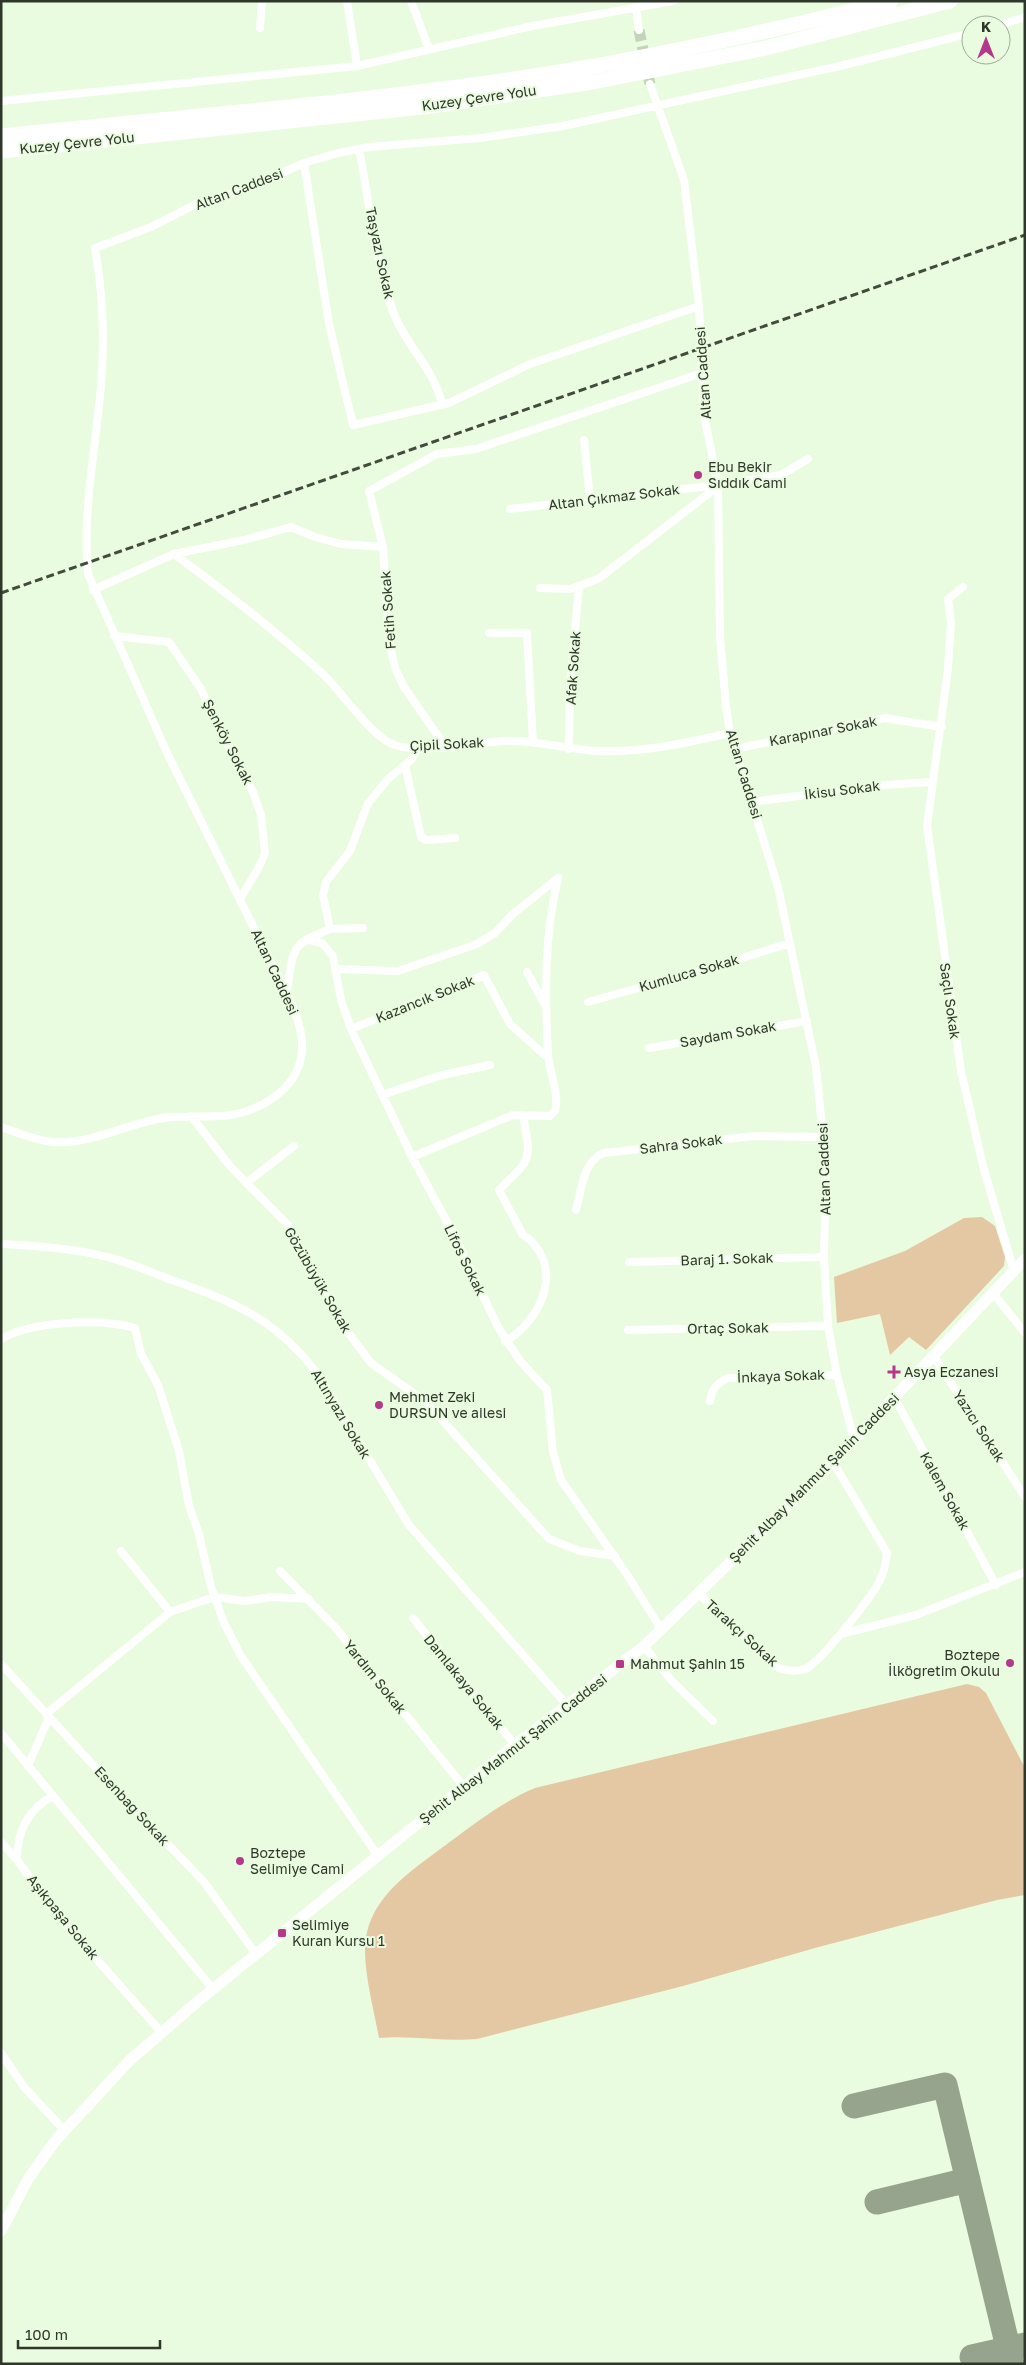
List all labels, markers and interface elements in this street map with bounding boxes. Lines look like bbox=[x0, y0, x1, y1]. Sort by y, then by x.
north arrow bbox=[961, 15, 1011, 65]
text: K bbox=[981, 18, 991, 35]
street label: Kuzey Çevre Yolu bbox=[421, 81, 537, 114]
street label: Kuzey Çevre Yolu bbox=[19, 128, 135, 157]
street label: Altan Caddesi bbox=[192, 164, 285, 213]
street label: Taşyazı Sokak bbox=[362, 205, 399, 300]
street label: Altan Caddesi bbox=[691, 326, 714, 420]
place label: Ebu Bekir Sıddık Cami bbox=[708, 458, 787, 491]
marker: Ebu Bekir Sıddık Cami bbox=[692, 469, 704, 481]
street label: Altan Çıkmaz Sokak bbox=[547, 480, 681, 513]
street label: Fetih Sokak bbox=[376, 570, 399, 650]
street label: Afak Sokak bbox=[561, 630, 584, 706]
street label: Şenköy Sokak bbox=[200, 696, 257, 787]
street label: Karapınar Sokak bbox=[768, 712, 878, 749]
street label: Altan Caddesi bbox=[723, 727, 766, 821]
street label: Çipil Sokak bbox=[409, 733, 485, 754]
street label: İkisu Sokak bbox=[803, 776, 881, 803]
street label: Altan Caddesi bbox=[248, 926, 303, 1017]
street label: Kumluca Sokak bbox=[637, 950, 741, 995]
street label: Saçlı Sokak bbox=[937, 962, 964, 1040]
street label: Kazancık Sokak bbox=[373, 971, 477, 1026]
street label: Saydam Sokak bbox=[678, 1017, 777, 1050]
street label: Altan Caddesi bbox=[813, 1122, 834, 1216]
street label: Sahra Sokak bbox=[639, 1130, 723, 1157]
street label: Lifos Sokak bbox=[441, 1221, 490, 1298]
street label: Gözübüyük Sokak bbox=[281, 1224, 356, 1336]
street label: Baraj 1. Sokak bbox=[680, 1248, 774, 1269]
street label: Ortaç Sokak bbox=[687, 1318, 769, 1337]
place label: Asya Eczanesi bbox=[904, 1363, 999, 1380]
street label: İnkaya Sokak bbox=[737, 1365, 825, 1386]
street label: Altınyazı Sokak bbox=[308, 1366, 375, 1462]
marker: Asya Eczanesi bbox=[888, 1366, 900, 1378]
street label: Yazıcı Sokak bbox=[950, 1387, 1009, 1465]
place label: Mehmet Zeki DURSUN ve ailesi bbox=[389, 1388, 506, 1421]
street label: Şehit Albay Mahmut Şahin Caddesi bbox=[725, 1389, 902, 1566]
marker: Mehmet Zeki DURSUN ve ailesi bbox=[373, 1399, 385, 1411]
street label: Kalem Sokak bbox=[917, 1449, 974, 1533]
street label: Tarakçı Sokak bbox=[702, 1596, 782, 1670]
street label: Damlakaya Sokak bbox=[421, 1631, 508, 1733]
street label: Yardım Sokak bbox=[340, 1636, 410, 1717]
place label: Boztepe İlköğretim Okulu bbox=[888, 1646, 1000, 1679]
place label: Mahmut Şahin 15 bbox=[630, 1655, 745, 1672]
marker: Boztepe İlköğretim Okulu bbox=[1004, 1657, 1016, 1669]
marker: Mahmut Şahin 15 bbox=[614, 1658, 626, 1670]
street label: Şehit Albay Mahmut Şahin Caddesi bbox=[415, 1670, 610, 1827]
street label: Esenbağ Sokak bbox=[91, 1762, 174, 1849]
place label: Boztepe Selimiye Cami bbox=[250, 1844, 344, 1877]
marker: Boztepe Selimiye Cami bbox=[234, 1855, 246, 1867]
street label: Aşıkpaşa Sokak bbox=[24, 1871, 103, 1963]
place label: Selimiye Kuran Kursu 1 bbox=[292, 1916, 385, 1949]
marker: Selimiye Kuran Kursu 1 bbox=[276, 1927, 288, 1939]
scale bar bbox=[18, 2318, 160, 2350]
text: 100 m bbox=[25, 2325, 68, 2343]

